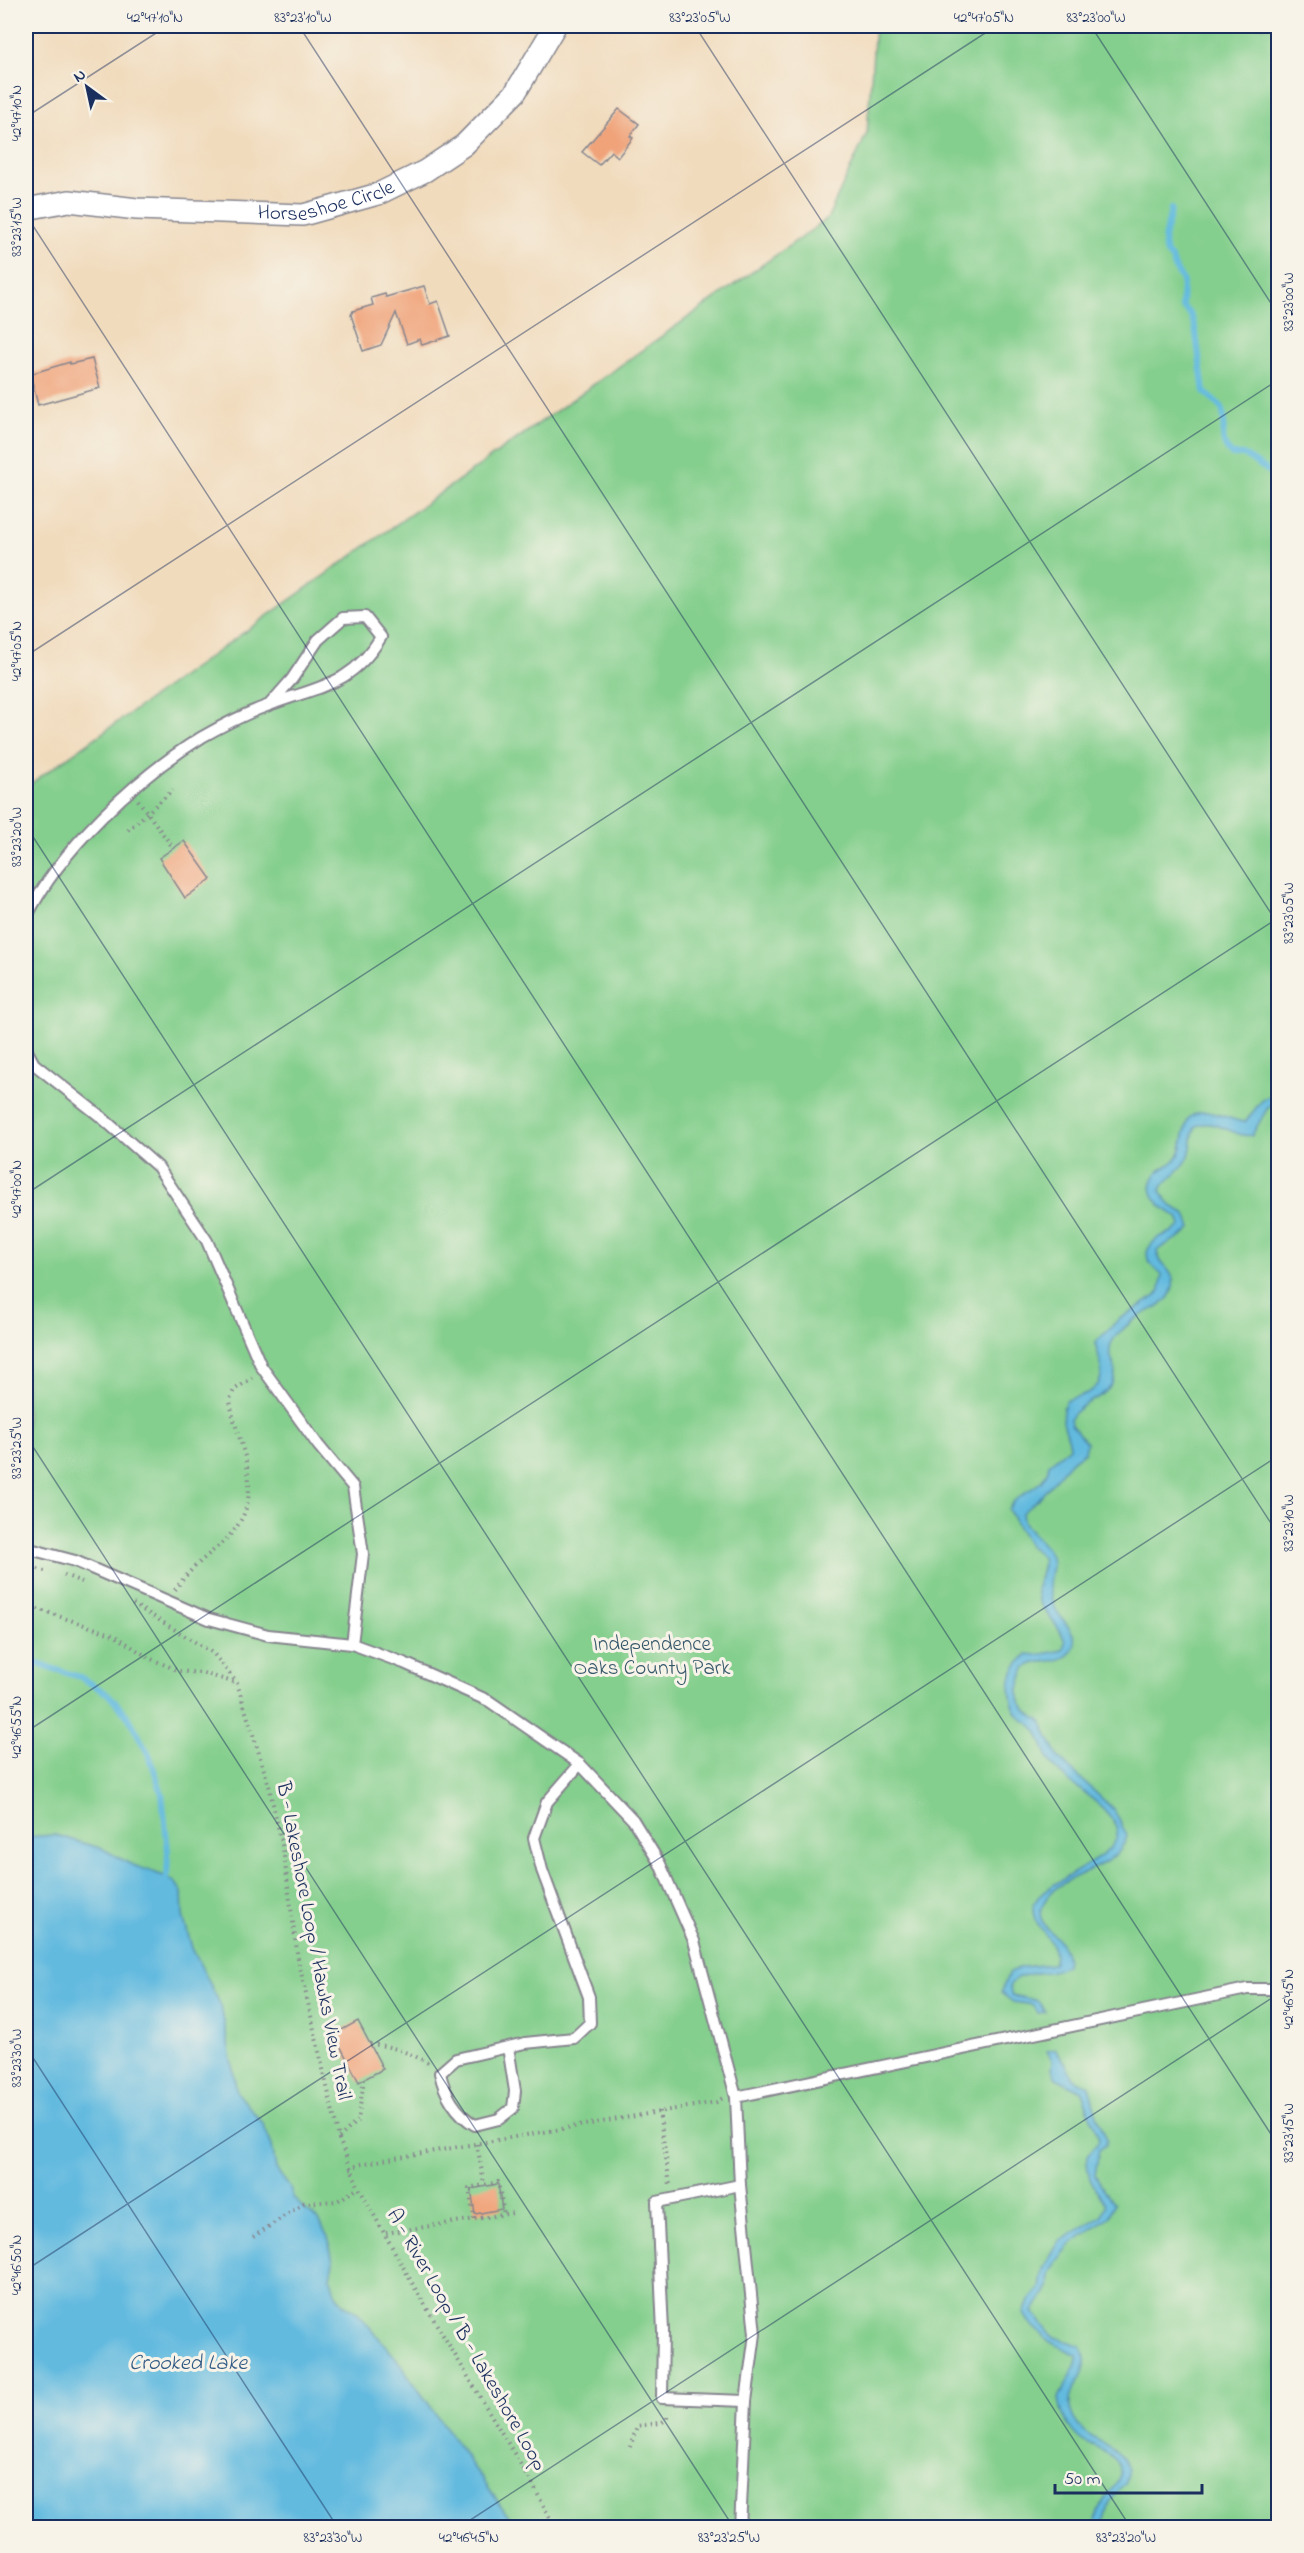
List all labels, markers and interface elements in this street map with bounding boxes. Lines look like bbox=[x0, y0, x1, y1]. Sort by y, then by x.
text: 42°47'10"N bbox=[127, 7, 183, 29]
text: 83°23'10"W bbox=[274, 7, 332, 29]
text: 83°23'05"W bbox=[669, 7, 731, 29]
text: 42°47'05"N bbox=[954, 7, 1014, 29]
text: 83°23'00"W bbox=[1066, 7, 1126, 29]
north arrow bbox=[57, 57, 117, 117]
text: N bbox=[69, 63, 91, 89]
text: 42°47'10"N bbox=[6, 85, 28, 141]
street label: Horseshoe Circle bbox=[257, 173, 400, 230]
text: 83°23'15"W bbox=[6, 197, 28, 257]
text: 83°23'00"W bbox=[1278, 272, 1300, 332]
text: 42°47'05"N bbox=[6, 621, 28, 681]
text: 83°23'20"W bbox=[6, 807, 28, 867]
text: 83°23'05"W bbox=[1278, 882, 1300, 944]
text: 42°47'00"N bbox=[6, 1160, 28, 1218]
text: 83°23'25"W bbox=[6, 1417, 28, 1479]
text: 83°23'10"W bbox=[1278, 1494, 1300, 1552]
park label: Independence Oaks County Park bbox=[574, 1630, 731, 1686]
text: 42°46'55"N bbox=[6, 1696, 28, 1758]
street label: B - Lakeshore Loop / Hawks View Trail bbox=[267, 1778, 359, 2103]
text: 42°46'45"N bbox=[1278, 1969, 1300, 2029]
text: 83°23'30"W bbox=[6, 2029, 28, 2087]
text: 83°23'15"W bbox=[1278, 2103, 1300, 2163]
street label: A - River Loop / B - Lakeshore Loop bbox=[378, 2203, 554, 2477]
text: 42°46'50"N bbox=[6, 2235, 28, 2295]
water label: Crooked Lake bbox=[129, 2348, 248, 2380]
scale bar bbox=[1055, 2457, 1202, 2495]
text: 50 m bbox=[1064, 2467, 1101, 2493]
text: 83°23'30"W bbox=[304, 2527, 362, 2549]
text: 42°46'45"N bbox=[439, 2527, 499, 2549]
text: 83°23'25"W bbox=[698, 2527, 760, 2549]
text: 83°23'20"W bbox=[1096, 2527, 1156, 2549]

